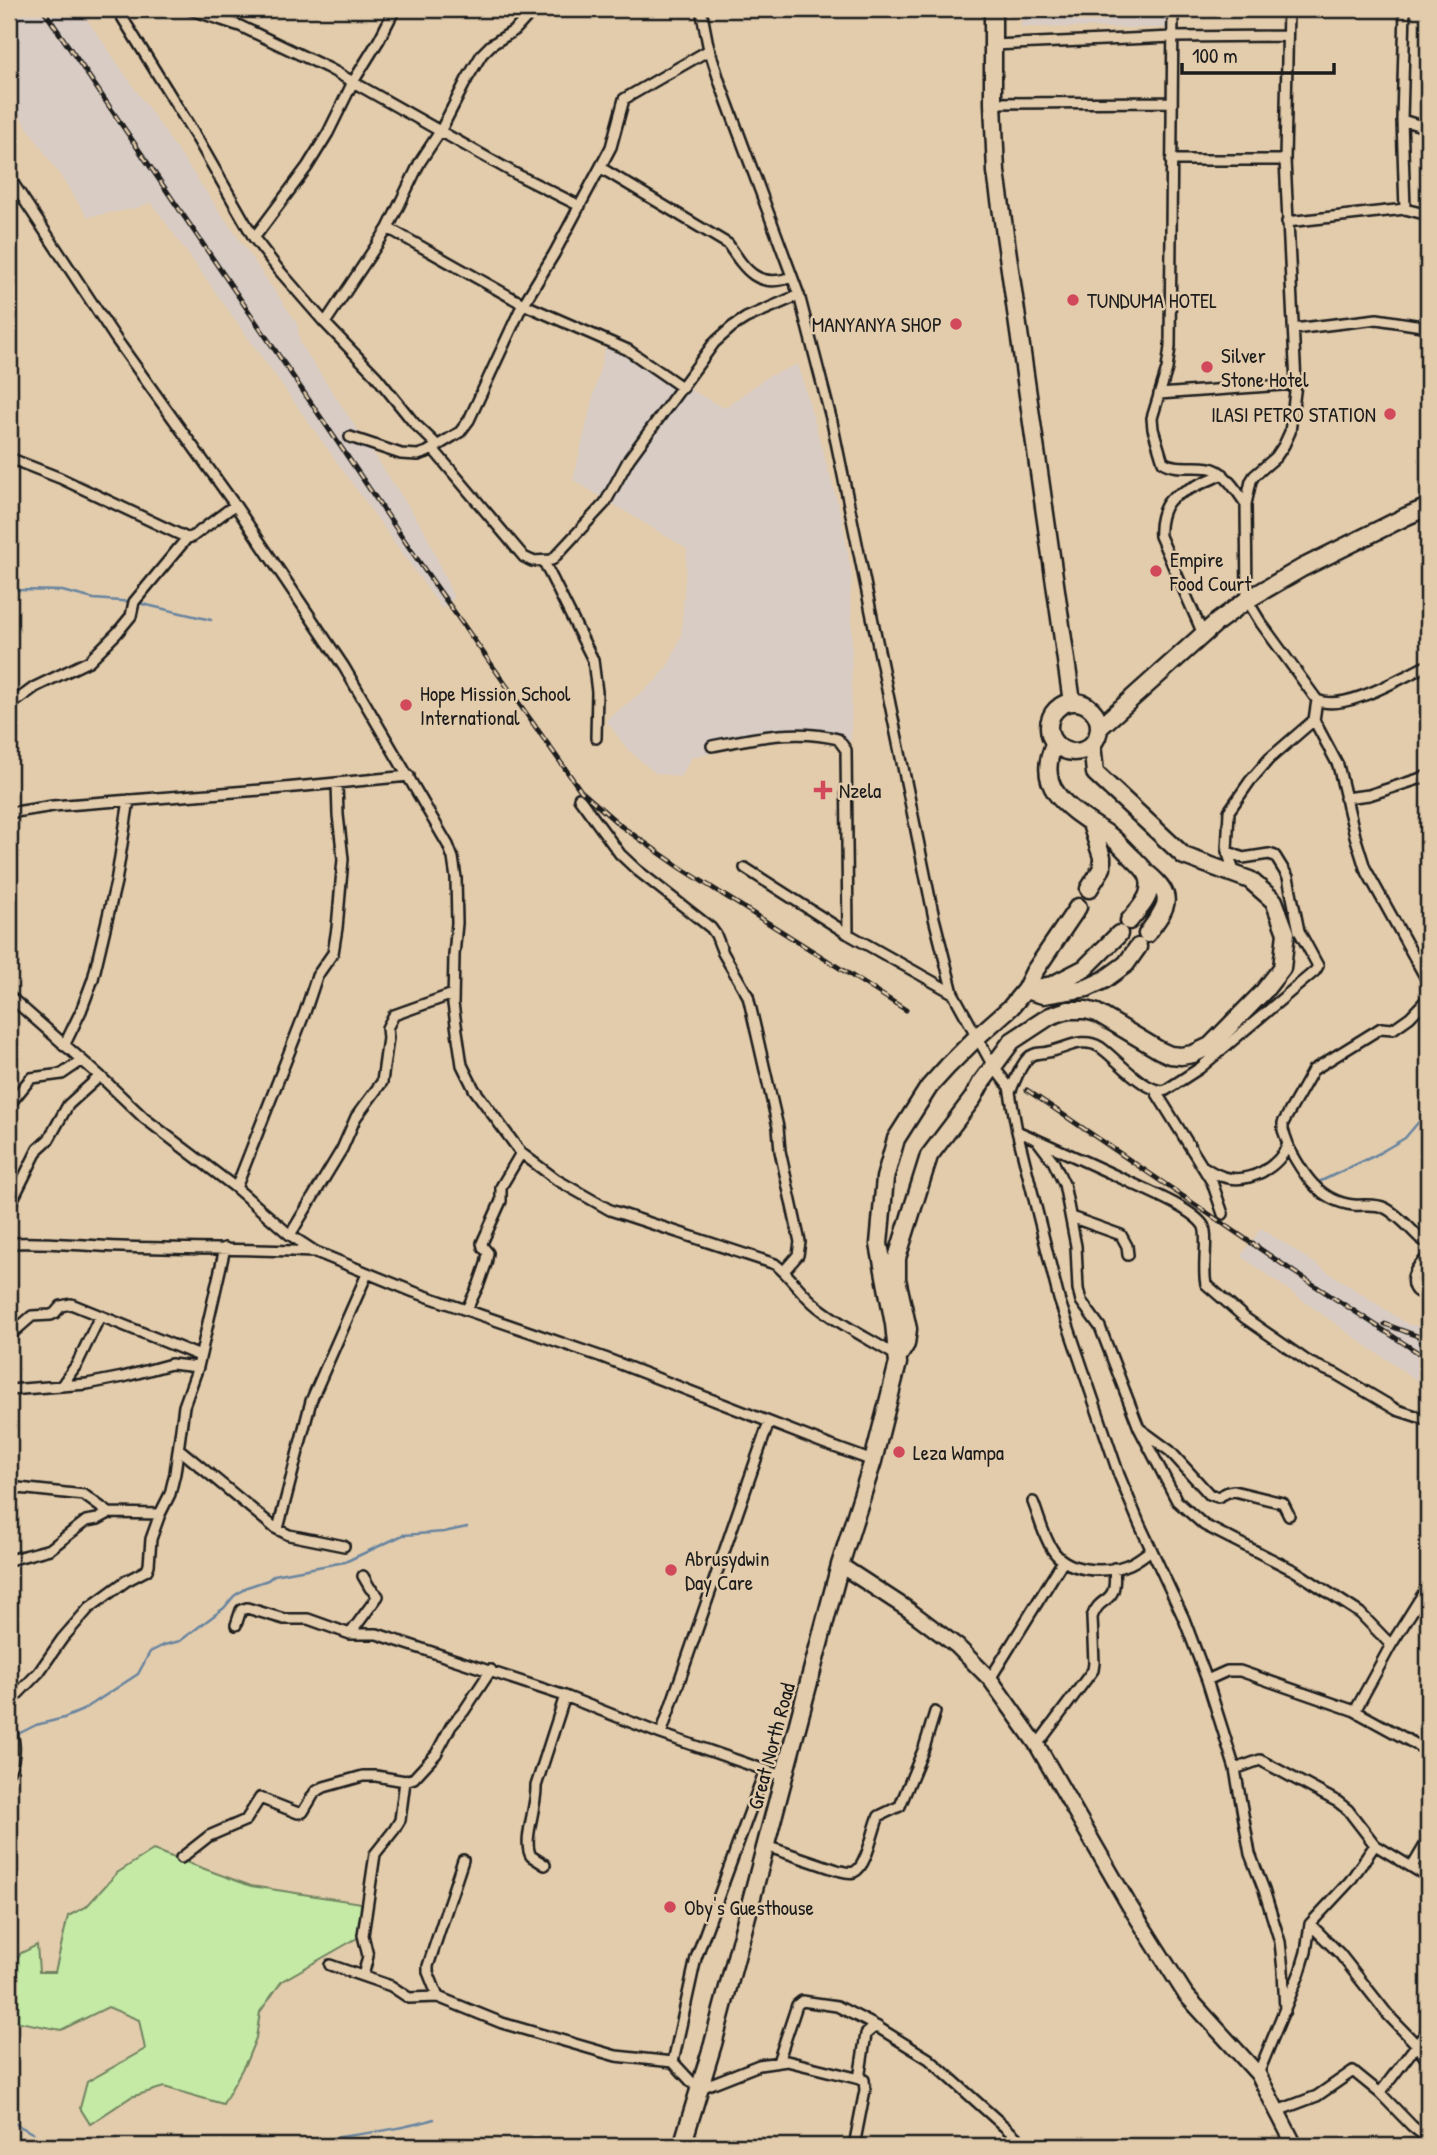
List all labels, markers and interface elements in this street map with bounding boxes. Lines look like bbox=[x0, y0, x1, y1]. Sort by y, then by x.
scale bar bbox=[1182, 32, 1334, 76]
text: 100 m bbox=[1192, 41, 1238, 70]
place label: TUNDUMA HOTEL bbox=[1087, 286, 1217, 315]
marker: TUNDUMA HOTEL bbox=[1065, 292, 1081, 308]
place label: MANYANYA SHOP bbox=[812, 310, 942, 339]
marker: MANYANYA SHOP bbox=[948, 316, 964, 332]
place label: Silver Stone Hotel bbox=[1221, 341, 1309, 394]
marker: Silver Stone Hotel bbox=[1199, 359, 1215, 375]
place label: ILASI PETRO STATION bbox=[1211, 400, 1376, 429]
marker: ILASI PETRO STATION bbox=[1382, 406, 1398, 422]
place label: Empire Food Court bbox=[1169, 545, 1252, 598]
marker: Empire Food Court bbox=[1148, 563, 1164, 579]
place label: Hope Mission School International bbox=[420, 679, 571, 732]
marker: Hope Mission School International bbox=[398, 697, 414, 713]
place label: Nzela bbox=[839, 776, 881, 805]
marker: Nzela bbox=[813, 780, 833, 800]
place label: Leza Wampa bbox=[913, 1438, 1004, 1467]
marker: Leza Wampa bbox=[891, 1444, 907, 1460]
place label: Abrusydwin Day Care bbox=[685, 1544, 769, 1597]
marker: Abrusydwin Day Care bbox=[663, 1562, 679, 1578]
street label: Great North Road bbox=[740, 1680, 802, 1812]
place label: Oby's Guesthouse bbox=[684, 1893, 814, 1922]
marker: Oby's Guesthouse bbox=[662, 1899, 678, 1915]

